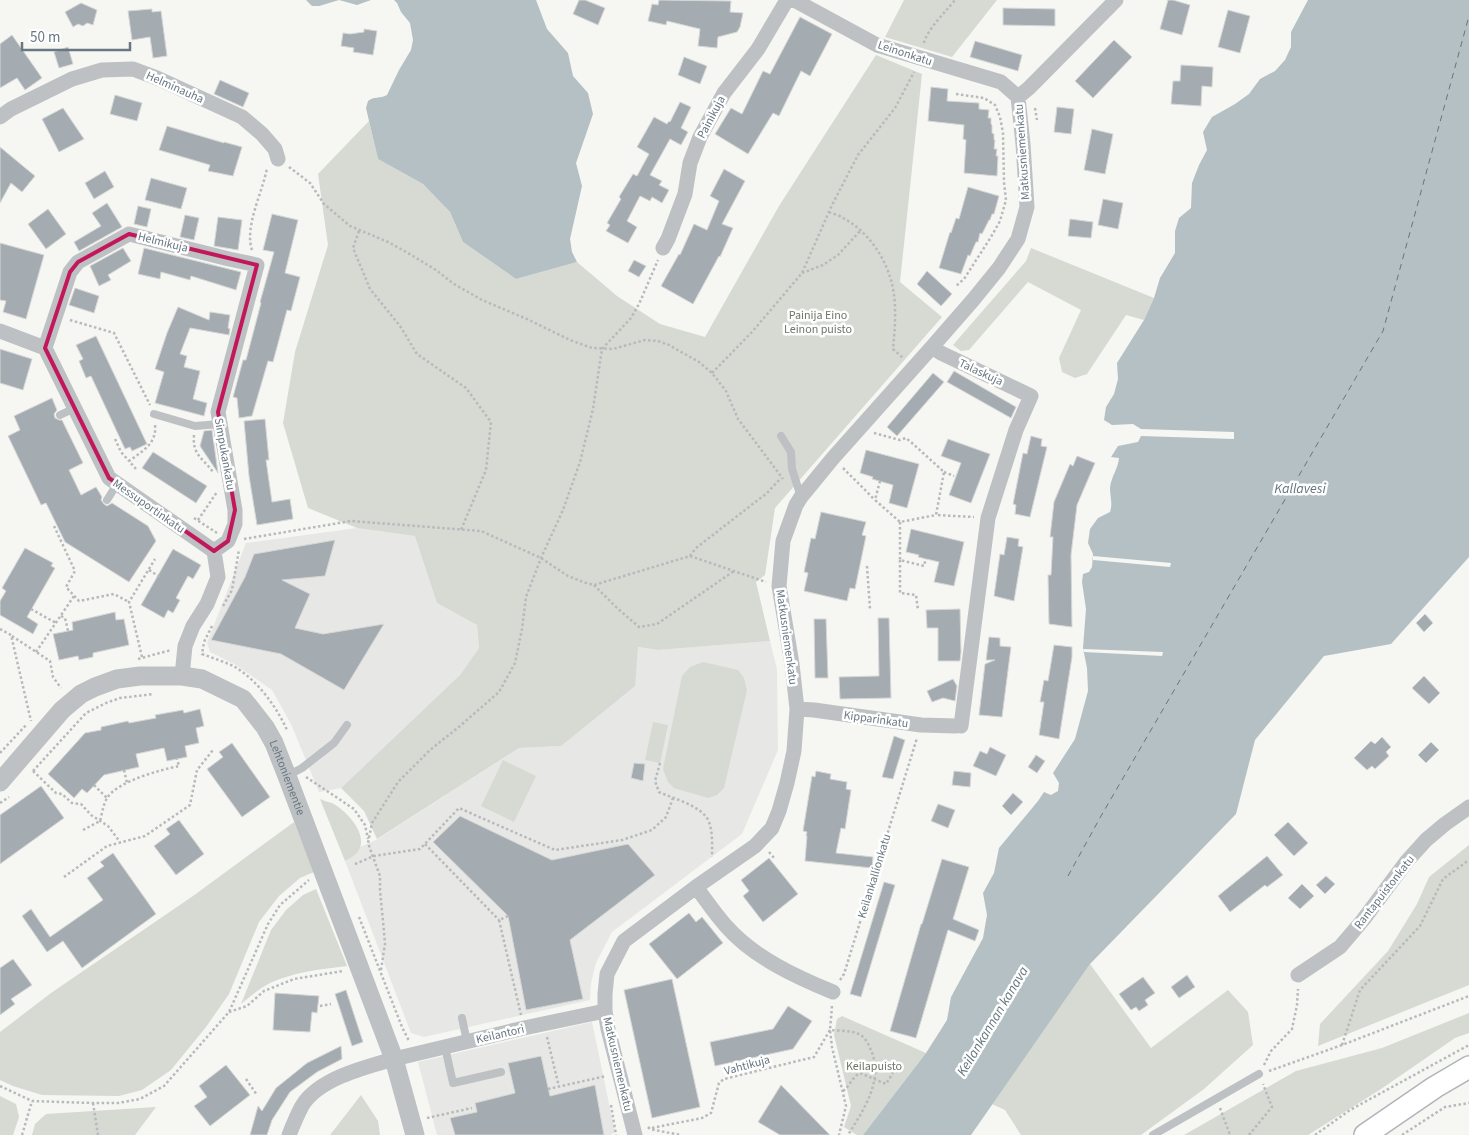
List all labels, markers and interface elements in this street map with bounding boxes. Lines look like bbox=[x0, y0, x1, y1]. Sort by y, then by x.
scale bar bbox=[22, 20, 130, 52]
text: 50 m bbox=[30, 27, 60, 48]
street label: Leinonkatu bbox=[875, 37, 934, 70]
street label: Helminauha bbox=[143, 67, 206, 108]
street label: Painikuja bbox=[693, 93, 730, 142]
street label: Matkusniemenkatu bbox=[1011, 103, 1034, 201]
street label: Helmikuja bbox=[136, 228, 190, 257]
park label: Painija Eino Leinon puisto bbox=[784, 307, 852, 338]
street label: Talaskuja bbox=[956, 355, 1006, 390]
street label: Simpukankatu bbox=[210, 417, 239, 492]
street label: Messuportinkatu bbox=[109, 475, 188, 538]
water label: Kallavesi bbox=[1274, 479, 1326, 499]
street label: Matkusniemenkatu bbox=[771, 588, 802, 686]
street label: Kipparinkatu bbox=[843, 707, 909, 732]
street label: Lehtoniementie bbox=[265, 738, 309, 818]
street label: Keilankallionkatu bbox=[854, 832, 895, 921]
street label: Rantapuistonkatu bbox=[1350, 852, 1419, 933]
water label: Keilankannan kanava bbox=[952, 962, 1034, 1080]
street label: Matkusniemenkatu bbox=[598, 1015, 637, 1113]
street label: Keilantori bbox=[474, 1021, 526, 1048]
street label: Vahtikuja bbox=[722, 1051, 772, 1080]
park label: Keilapuisto bbox=[846, 1058, 902, 1075]

